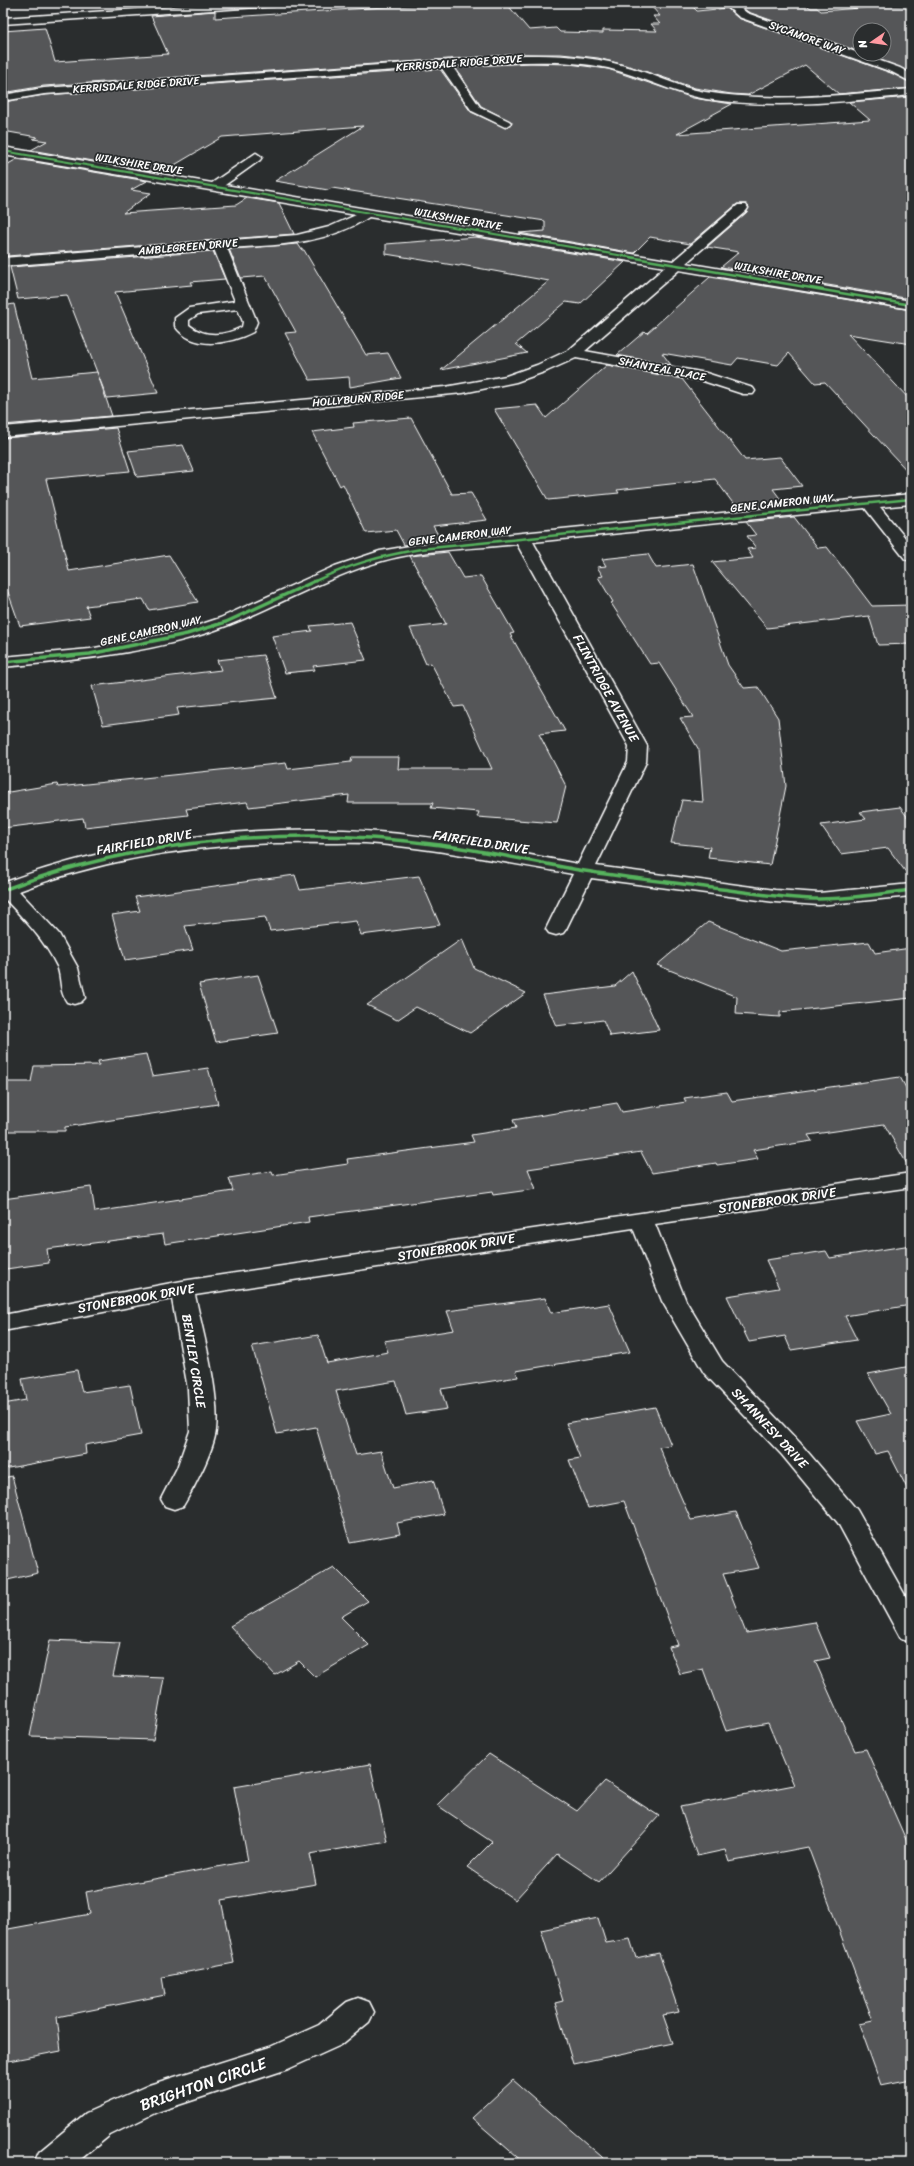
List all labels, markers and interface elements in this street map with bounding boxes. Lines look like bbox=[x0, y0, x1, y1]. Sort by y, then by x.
street label: SYCAMORE WAY bbox=[766, 15, 849, 61]
north arrow bbox=[852, 22, 892, 62]
text: N bbox=[853, 38, 873, 51]
street label: KERRISDALE RIDGE DRIVE bbox=[395, 49, 524, 77]
street label: KERRISDALE RIDGE DRIVE bbox=[72, 71, 201, 99]
street label: WILKSHIRE DRIVE bbox=[94, 148, 185, 180]
street label: WILKSHIRE DRIVE bbox=[413, 202, 504, 236]
street label: AMBLEGREEN DRIVE bbox=[136, 233, 240, 261]
street label: WILKSHIRE DRIVE bbox=[733, 256, 824, 290]
street label: SHANTEAL PLACE bbox=[617, 351, 708, 387]
street label: HOLLYBURN RIDGE bbox=[311, 385, 406, 412]
street label: GENE CAMERON WAY bbox=[729, 488, 835, 518]
street label: GENE CAMERON WAY bbox=[407, 520, 514, 552]
street label: GENE CAMERON WAY bbox=[98, 610, 205, 652]
street label: FLINTRIDGE AVENUE bbox=[567, 629, 646, 747]
street label: FAIRFIELD DRIVE bbox=[94, 822, 194, 862]
street label: FAIRFIELD DRIVE bbox=[432, 823, 531, 861]
street label: STONEBROOK DRIVE bbox=[717, 1180, 838, 1220]
street label: STONEBROOK DRIVE bbox=[396, 1226, 517, 1268]
street label: STONEBROOK DRIVE bbox=[76, 1276, 197, 1320]
street label: BENTLEY CIRCLE bbox=[175, 1312, 213, 1411]
street label: SHANNESY DRIVE bbox=[726, 1382, 815, 1475]
street label: BRIGHTON CIRCLE bbox=[136, 2048, 271, 2119]

